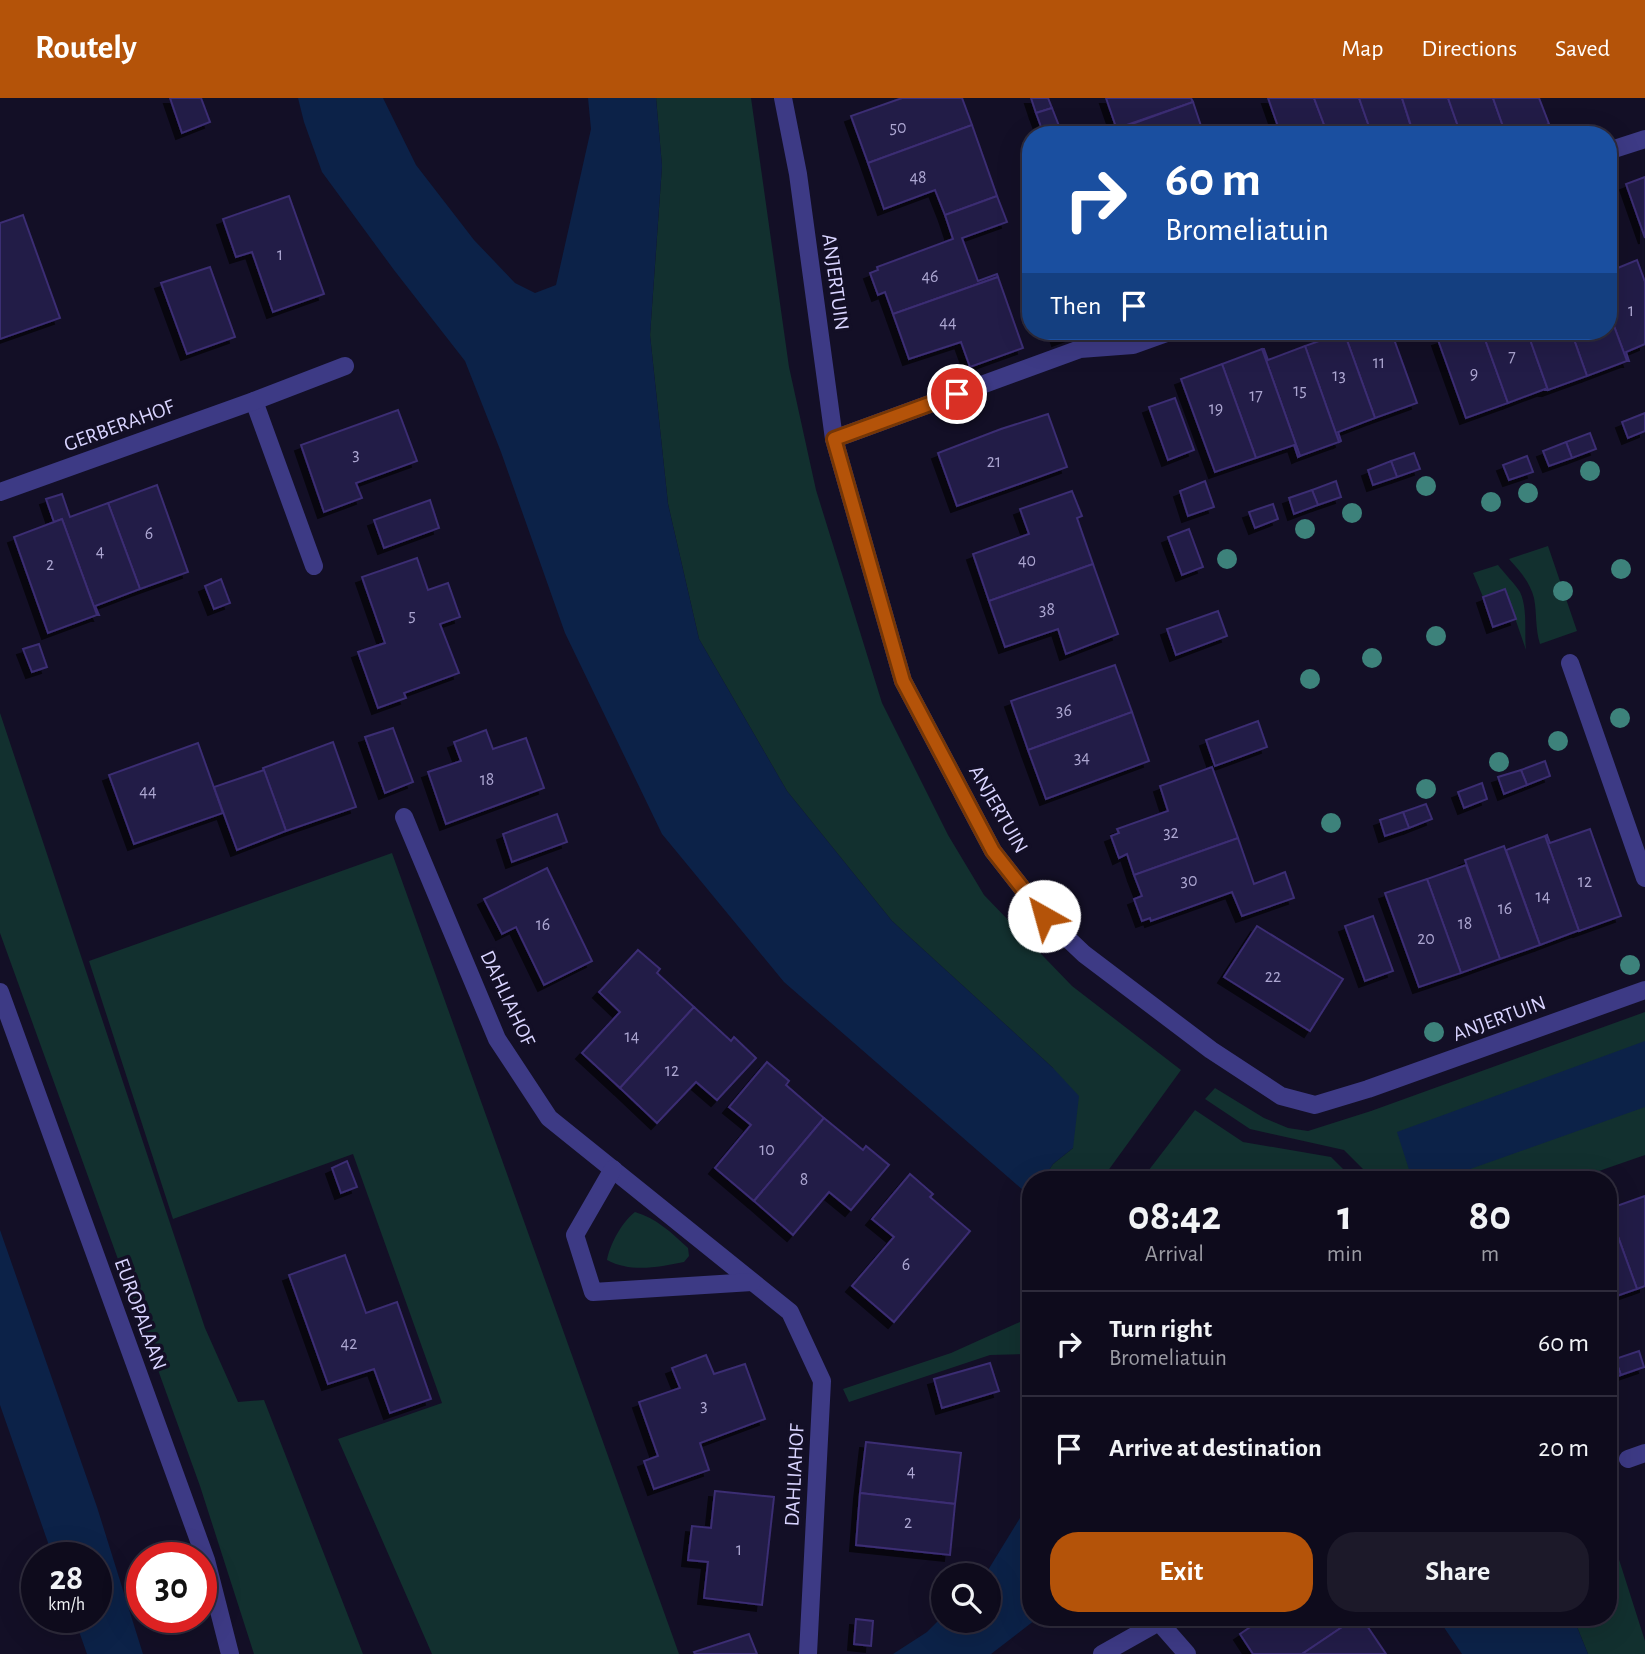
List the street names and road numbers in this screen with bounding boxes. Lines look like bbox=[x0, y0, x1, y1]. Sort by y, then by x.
street label: ANJERTUIN bbox=[818, 232, 853, 332]
street label: GERBERAHOF bbox=[61, 395, 178, 455]
street label: ANJERTUIN bbox=[965, 762, 1032, 857]
street label: DAHLIAHOF bbox=[476, 947, 539, 1050]
street label: ANJERTUIN bbox=[1450, 992, 1549, 1045]
street label: EUROPALAAN bbox=[111, 1255, 170, 1373]
street label: DAHLIAHOF bbox=[781, 1422, 808, 1527]

